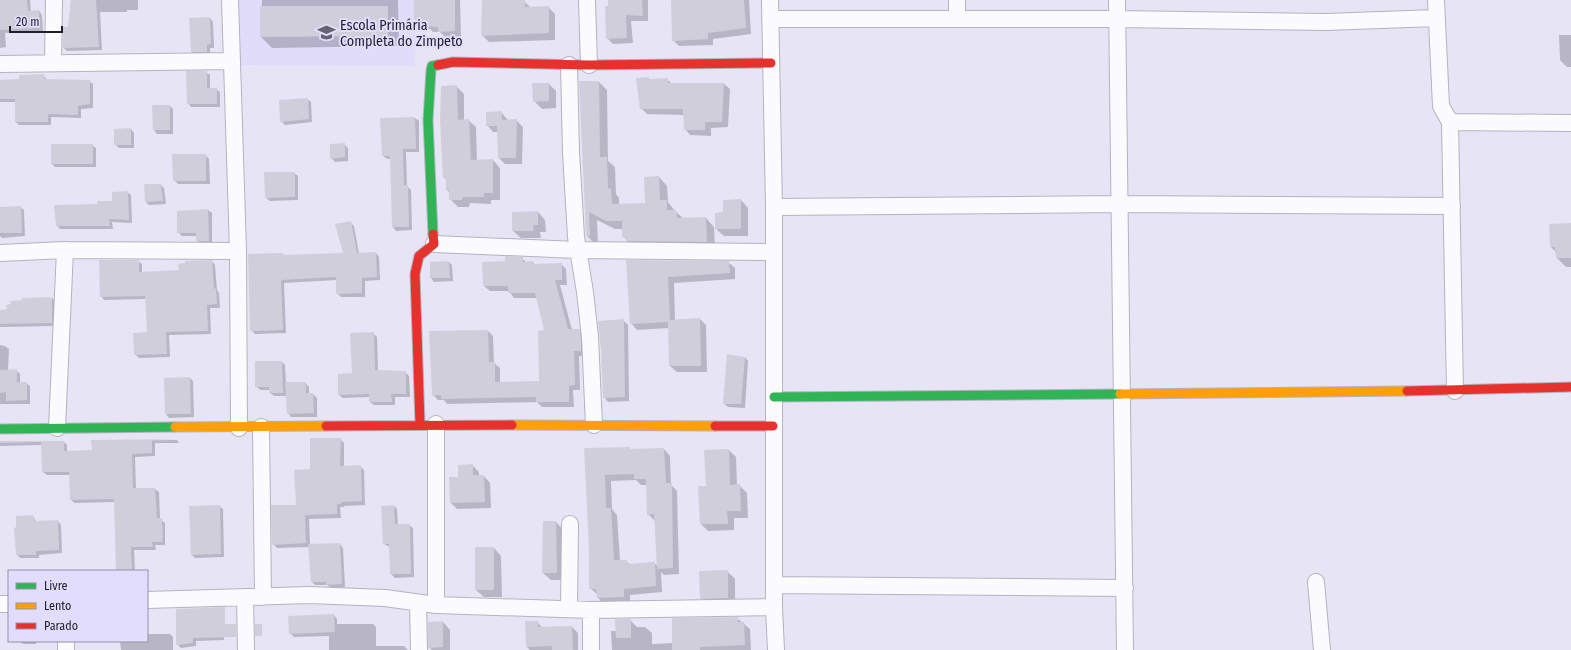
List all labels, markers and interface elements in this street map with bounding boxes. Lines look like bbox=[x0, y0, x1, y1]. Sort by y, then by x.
scale bar bbox=[10, 8, 62, 34]
text: 20 m bbox=[16, 15, 40, 29]
place label: Escola Primária Completa do Zimpeto bbox=[340, 17, 463, 50]
school or university icon: Escola Primária Completa do Zimpeto bbox=[317, 23, 337, 43]
legend bbox=[8, 570, 148, 642]
text: Livre bbox=[44, 579, 68, 593]
text: Lento bbox=[44, 599, 71, 613]
text: Parado bbox=[44, 619, 78, 633]

